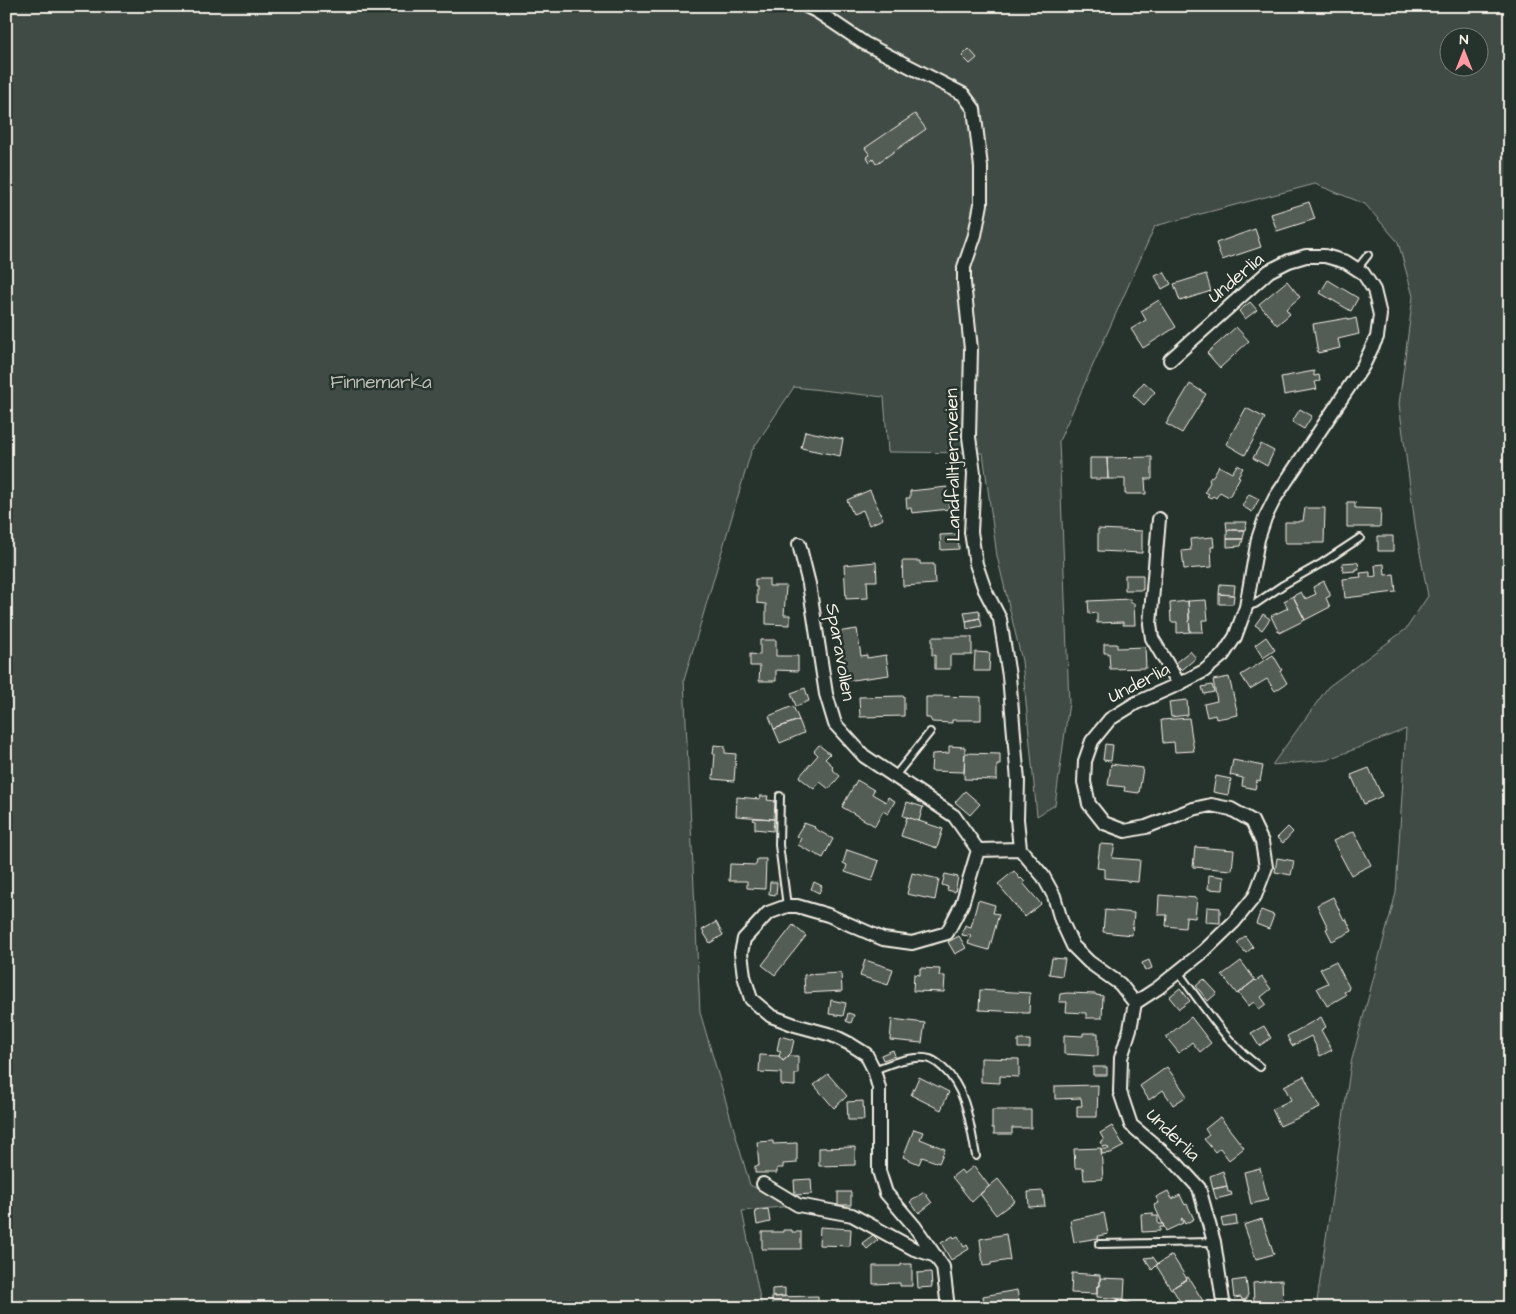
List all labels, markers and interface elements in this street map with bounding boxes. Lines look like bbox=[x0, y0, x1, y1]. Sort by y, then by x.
north arrow bbox=[1438, 28, 1488, 78]
text: N bbox=[1460, 30, 1469, 50]
street label: Underlia bbox=[1202, 246, 1270, 310]
park label: Finnemarka bbox=[330, 369, 432, 396]
street label: Landfalltjernveien bbox=[938, 388, 968, 542]
street label: Sparavollen bbox=[818, 601, 862, 703]
street label: Underlia bbox=[1103, 656, 1175, 710]
street label: Underlia bbox=[1140, 1102, 1206, 1168]

